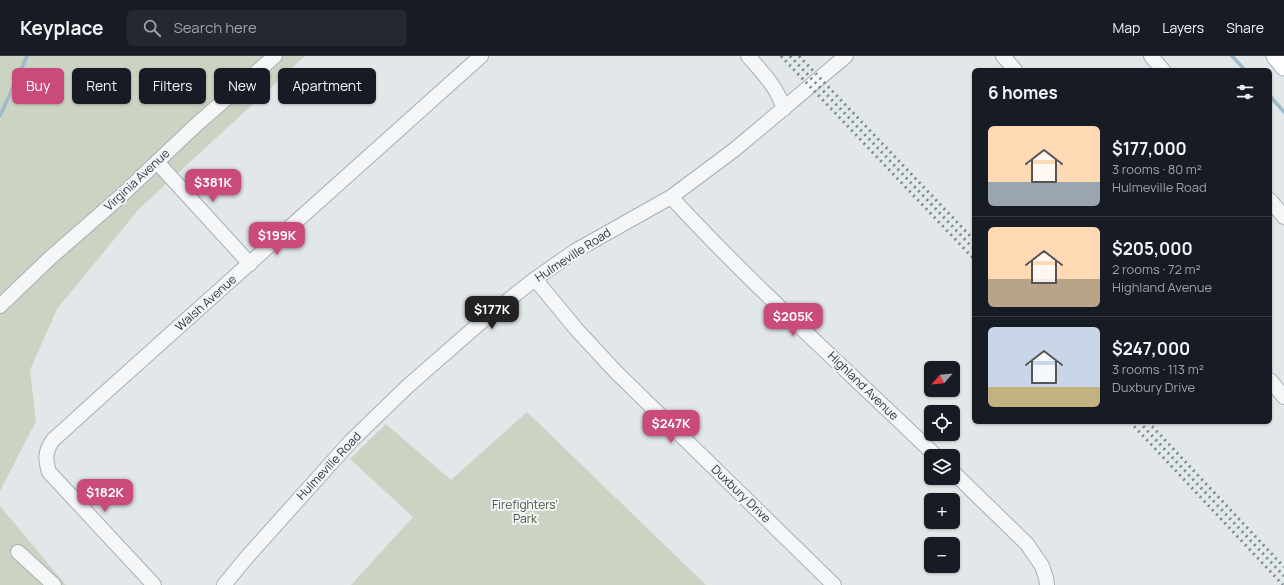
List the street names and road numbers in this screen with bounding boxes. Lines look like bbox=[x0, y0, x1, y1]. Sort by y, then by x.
street label: Virginia Avenue bbox=[100, 145, 173, 214]
street label: Hulmeville Road bbox=[531, 224, 614, 286]
street label: Walsh Avenue bbox=[171, 271, 240, 335]
street label: Highland Avenue bbox=[824, 347, 902, 424]
street label: Hulmeville Road bbox=[293, 428, 365, 503]
street label: Duxbury Drive bbox=[708, 461, 775, 526]

